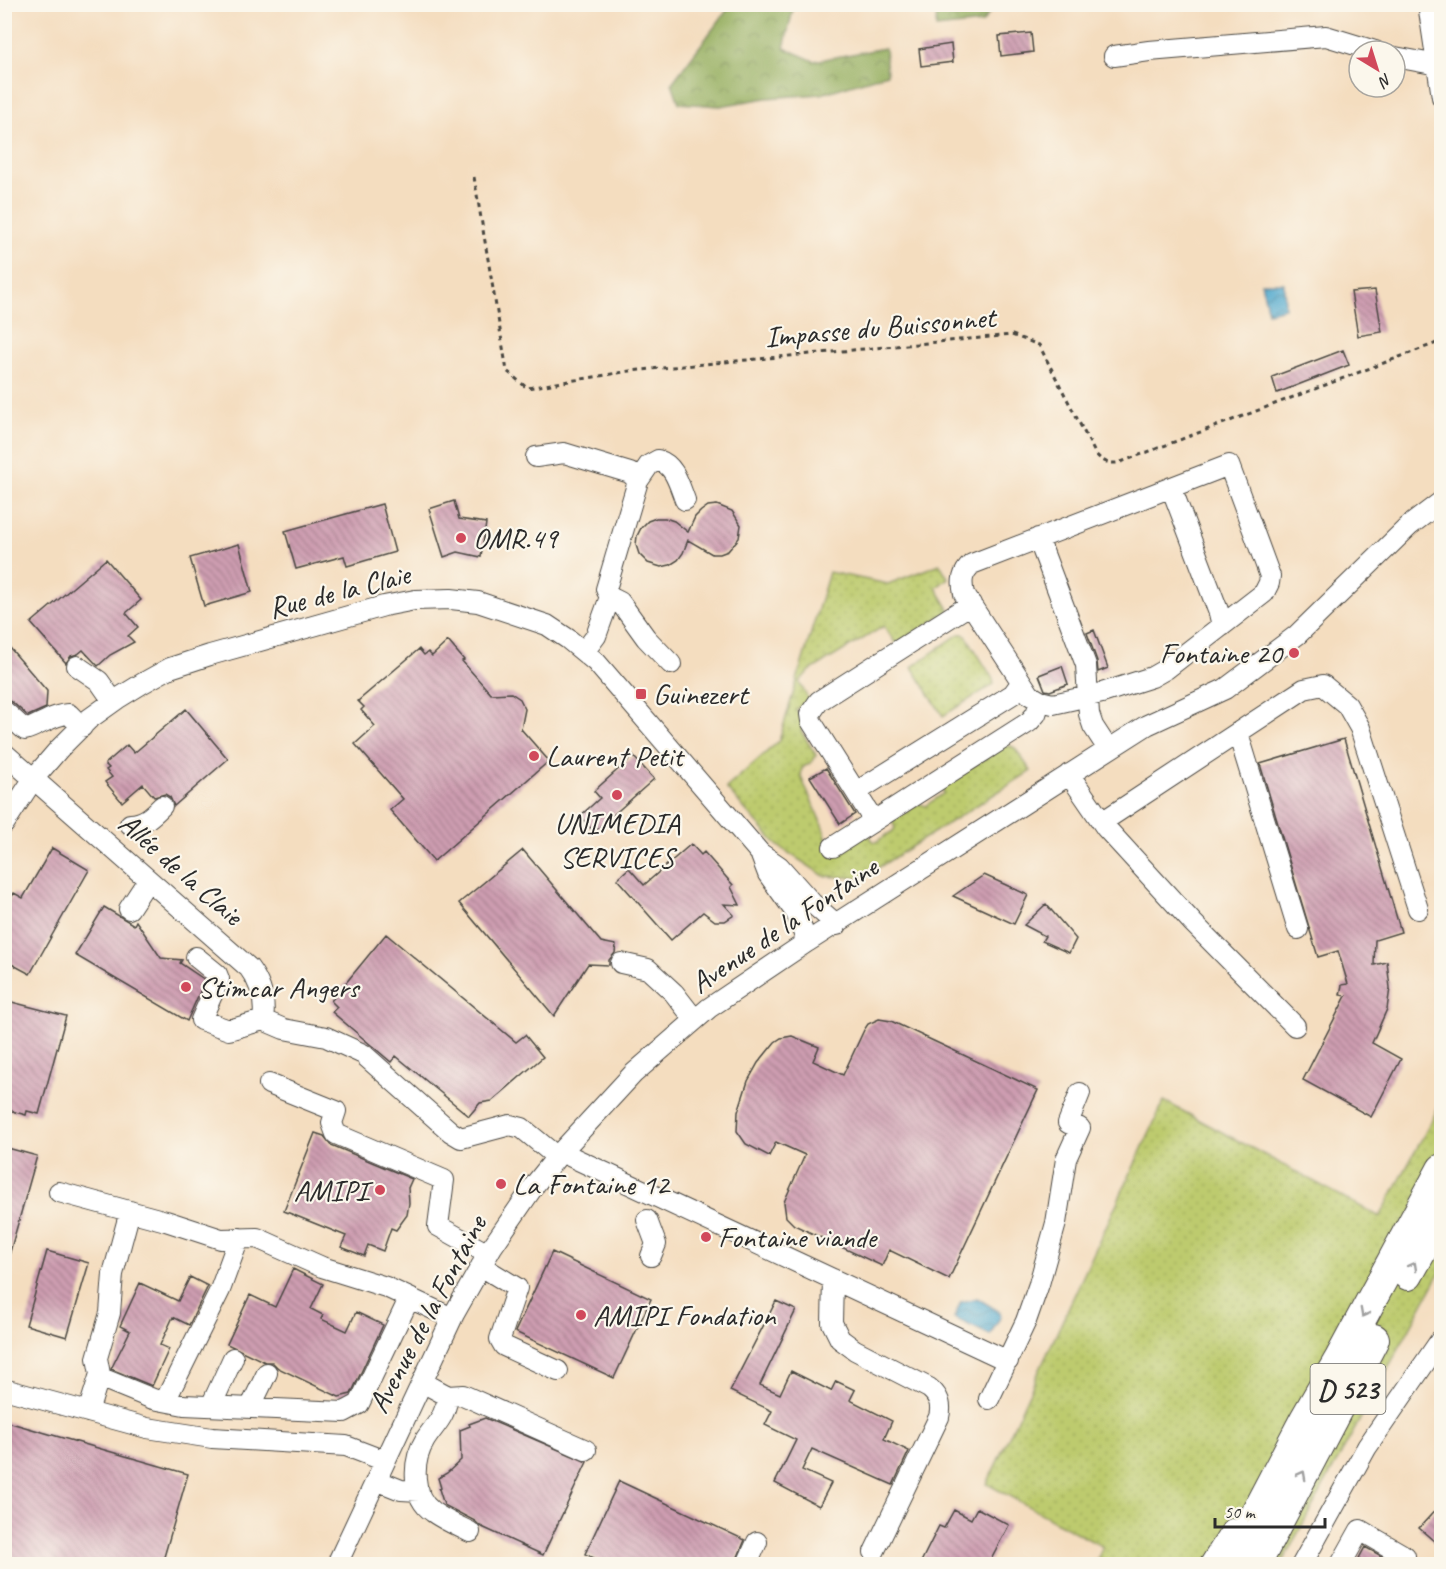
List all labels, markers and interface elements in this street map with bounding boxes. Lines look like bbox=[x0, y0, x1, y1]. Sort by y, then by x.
north arrow bbox=[1347, 39, 1407, 99]
text: N bbox=[1373, 69, 1396, 93]
street label: Impasse du Buissonnet bbox=[763, 298, 1000, 356]
place label: OMR.49 bbox=[473, 519, 560, 557]
marker: OMR.49 bbox=[454, 531, 468, 545]
street label: Rue de la Claie bbox=[264, 555, 416, 627]
place label: Fontaine 20 bbox=[1160, 634, 1284, 672]
marker: Fontaine 20 bbox=[1287, 646, 1301, 660]
place label: Guinezert bbox=[653, 675, 751, 713]
marker: Guinezert bbox=[634, 687, 648, 701]
place label: Laurent Petit bbox=[546, 737, 686, 775]
marker: Laurent Petit bbox=[527, 749, 541, 763]
marker: UNIMEDIA SERVICES bbox=[610, 788, 624, 802]
street label: Allée de la Claie bbox=[111, 804, 253, 935]
place label: UNIMEDIA SERVICES bbox=[554, 804, 681, 876]
street label: Avenue de la Fontaine bbox=[683, 847, 887, 1002]
place label: Stimcar Angers bbox=[198, 968, 361, 1006]
marker: Stimcar Angers bbox=[179, 980, 193, 994]
place label: La Fontaine 12 bbox=[513, 1165, 671, 1203]
place label: AMIPI bbox=[293, 1171, 374, 1209]
marker: La Fontaine 12 bbox=[494, 1177, 508, 1191]
marker: AMIPI bbox=[373, 1183, 387, 1197]
street label: Avenue de la Fontaine bbox=[359, 1207, 496, 1419]
place label: Fontaine viande bbox=[718, 1218, 878, 1256]
marker: Fontaine viande bbox=[699, 1230, 713, 1244]
one-way arrow bbox=[1406, 1262, 1417, 1272]
place label: AMIPI Fondation bbox=[593, 1296, 777, 1334]
one-way arrow bbox=[1360, 1307, 1371, 1318]
marker: AMIPI Fondation bbox=[574, 1308, 588, 1322]
road number: D 523 bbox=[1310, 1364, 1386, 1414]
one-way arrow bbox=[1295, 1471, 1306, 1482]
scale bar bbox=[1215, 1491, 1324, 1529]
text: 50 m bbox=[1224, 1501, 1257, 1523]

